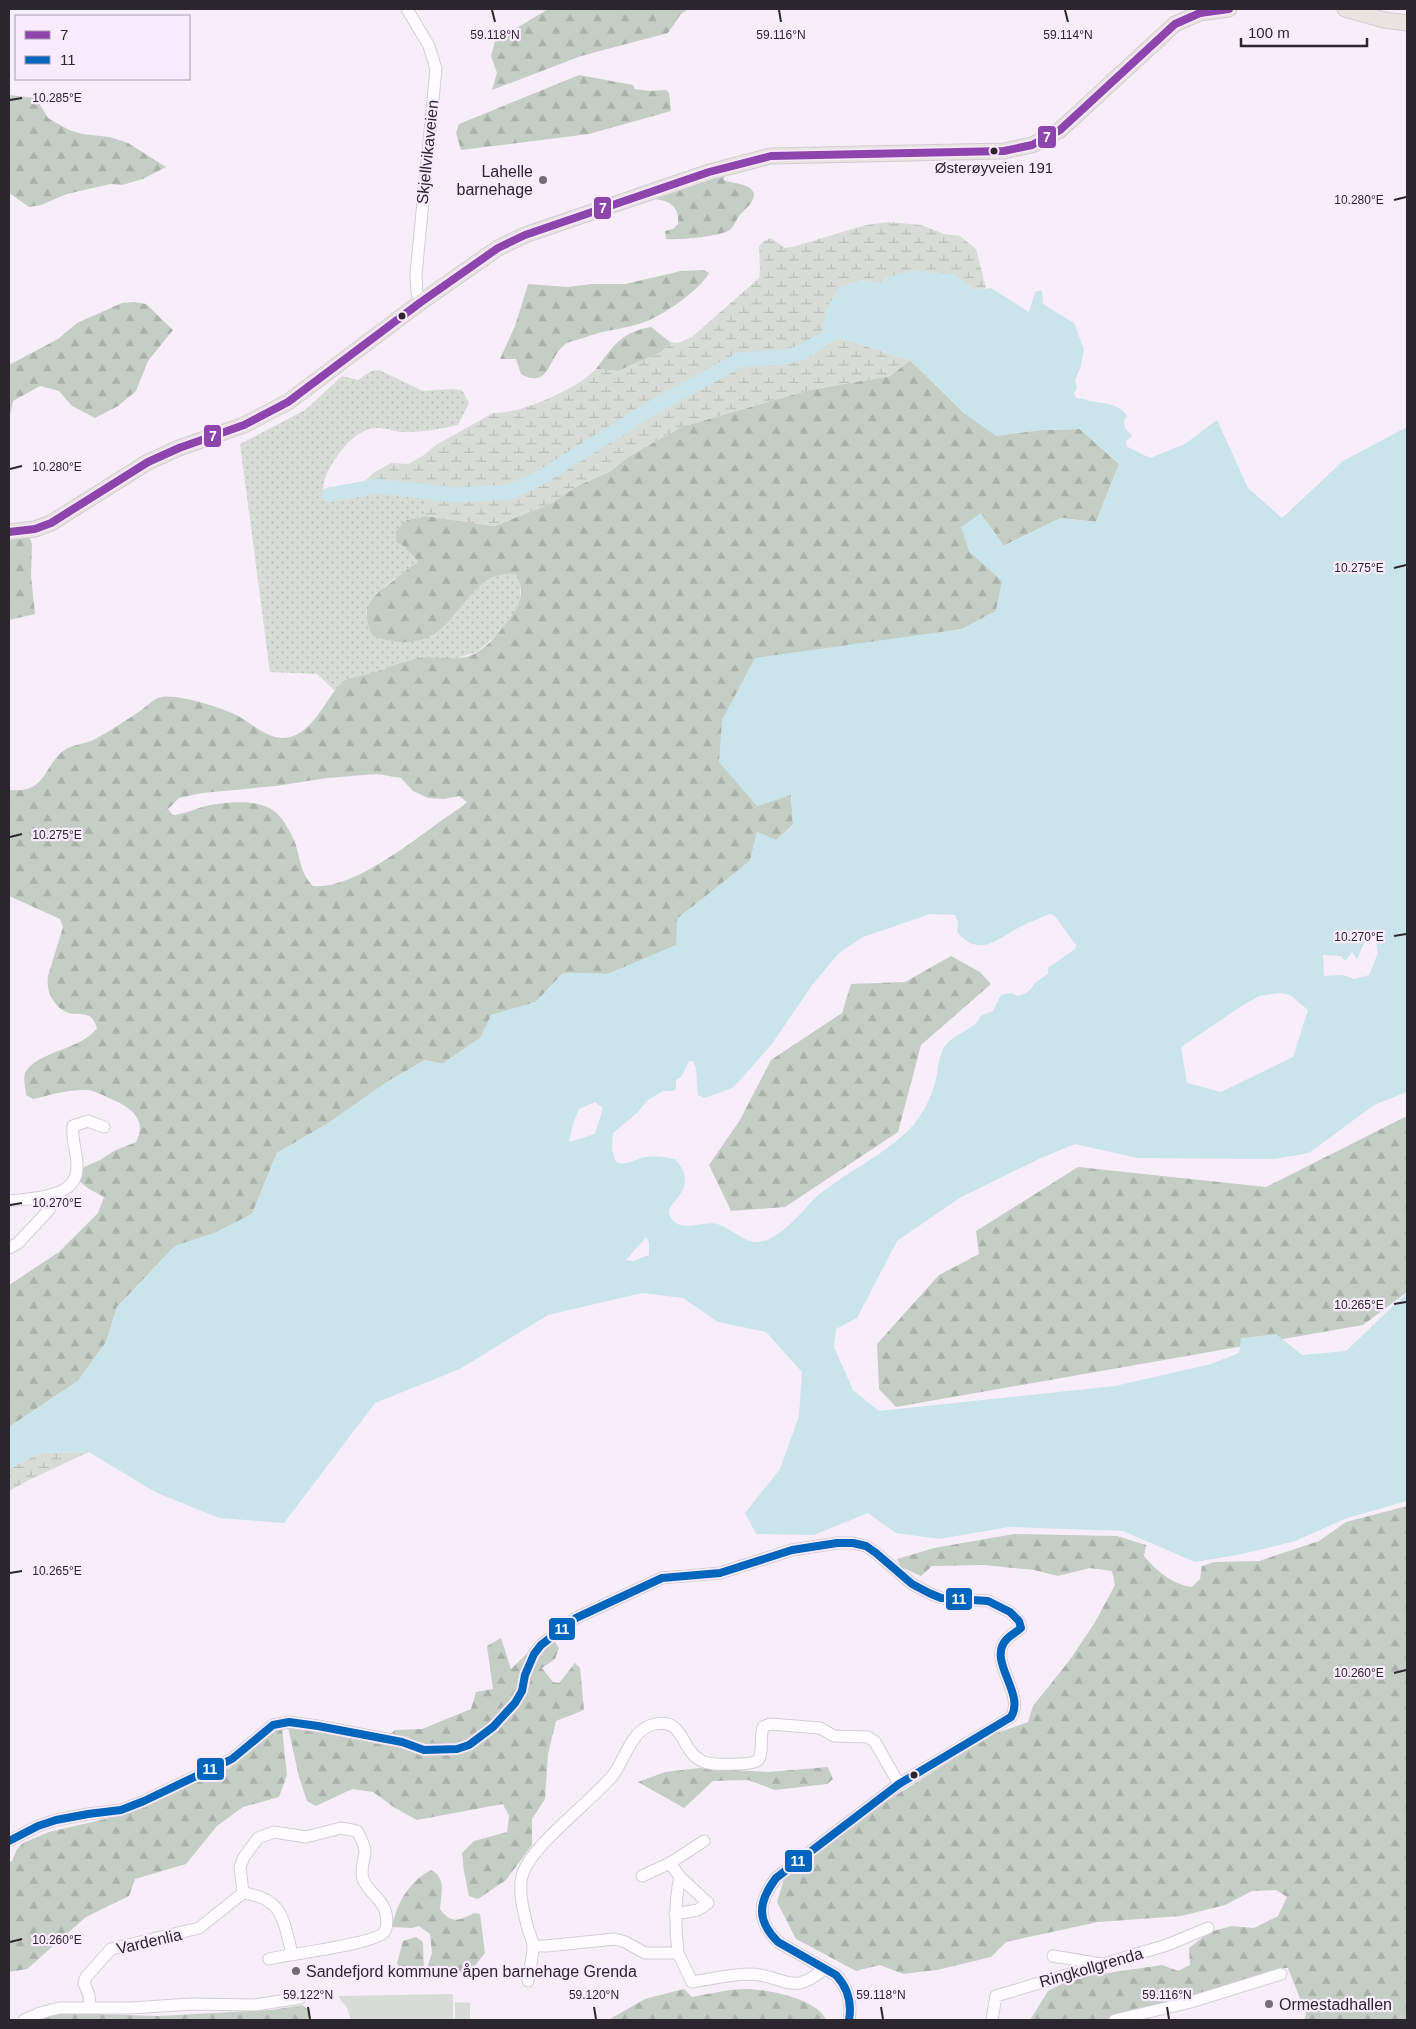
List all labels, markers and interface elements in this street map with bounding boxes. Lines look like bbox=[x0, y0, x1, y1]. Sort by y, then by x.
legend bbox=[15, 15, 190, 80]
scale bar bbox=[1241, 15, 1367, 47]
text: 100 m bbox=[1248, 24, 1290, 41]
text: 7 bbox=[60, 26, 68, 43]
text: 59.118°N bbox=[470, 28, 520, 42]
text: 59.116°N bbox=[756, 28, 806, 42]
text: 59.114°N bbox=[1043, 28, 1093, 42]
text: 11 bbox=[60, 51, 76, 68]
text: 10.285°E bbox=[32, 91, 82, 105]
street label: Skjellvikaveien bbox=[414, 99, 441, 205]
line badge: 7 bbox=[1037, 125, 1057, 149]
text: 7 bbox=[1043, 129, 1051, 145]
marker: Østerøyveien 191 bbox=[989, 146, 999, 156]
place label: Østerøyveien 191 bbox=[935, 159, 1053, 176]
place label: Lahelle barnehage bbox=[456, 163, 533, 198]
marker: Lahelle barnehage bbox=[537, 174, 549, 186]
text: 10.280°E bbox=[1334, 193, 1384, 207]
line badge: 7 bbox=[593, 196, 612, 220]
text: 7 bbox=[599, 200, 607, 216]
unlabelled marker bbox=[397, 311, 407, 321]
line badge: 7 bbox=[203, 424, 222, 448]
text: 7 bbox=[209, 428, 217, 444]
text: 10.280°E bbox=[32, 460, 82, 474]
text: 10.275°E bbox=[1334, 561, 1384, 575]
text: 10.275°E bbox=[32, 828, 82, 842]
text: 10.270°E bbox=[1334, 930, 1384, 944]
text: 10.270°E bbox=[32, 1196, 82, 1210]
text: 10.265°E bbox=[1334, 1298, 1384, 1312]
text: 10.265°E bbox=[32, 1564, 82, 1578]
line badge: 11 bbox=[945, 1587, 973, 1611]
text: 11 bbox=[952, 1591, 967, 1607]
line badge: 11 bbox=[548, 1617, 576, 1641]
text: 11 bbox=[555, 1621, 570, 1637]
text: 10.260°E bbox=[1334, 1666, 1384, 1680]
line badge: 11 bbox=[196, 1757, 225, 1781]
text: 11 bbox=[203, 1761, 218, 1777]
unlabelled marker bbox=[909, 1770, 919, 1780]
line badge: 11 bbox=[784, 1849, 813, 1873]
text: 11 bbox=[791, 1853, 806, 1869]
street label: Vardenlia bbox=[115, 1926, 183, 1957]
text: 10.260°E bbox=[32, 1933, 82, 1947]
street label: Ringkollgrenda bbox=[1037, 1945, 1145, 1990]
place label: Sandefjord kommune åpen barnehage Grenda bbox=[306, 1963, 637, 1980]
marker: Sandefjord kommune åpen barnehage Grenda bbox=[290, 1965, 302, 1977]
text: 59.122°N bbox=[283, 1988, 333, 2002]
text: 59.120°N bbox=[569, 1988, 619, 2002]
text: 59.118°N bbox=[856, 1988, 906, 2002]
text: 59.116°N bbox=[1142, 1988, 1192, 2002]
place label: Ormestadhallen bbox=[1279, 1996, 1392, 2013]
marker: Ormestadhallen bbox=[1263, 1998, 1275, 2010]

